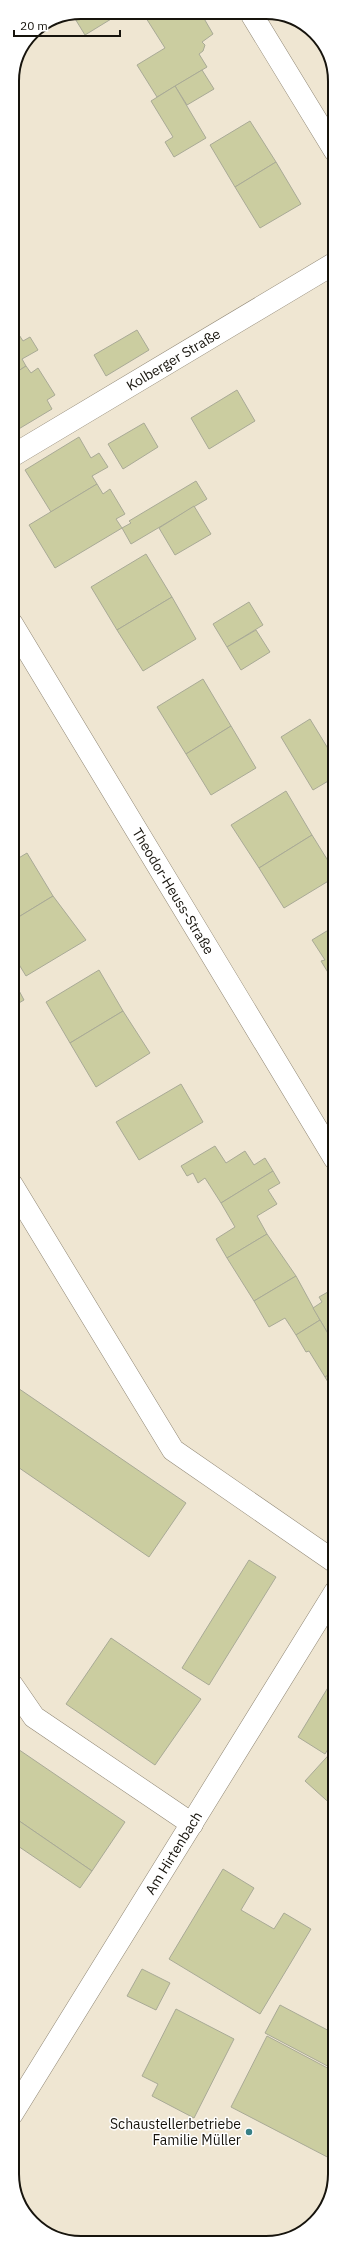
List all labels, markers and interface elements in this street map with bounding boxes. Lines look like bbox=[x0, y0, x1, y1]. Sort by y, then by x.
scale bar bbox=[14, 12, 120, 38]
text: 20 m bbox=[20, 18, 48, 33]
street label: Kolberger Straße bbox=[123, 324, 224, 395]
street label: Theodor-Heuss-Straße bbox=[128, 825, 218, 958]
street label: Am Hirtenbach bbox=[141, 1808, 206, 1898]
place label: Schaustellerbetriebe Familie Müller bbox=[110, 2115, 241, 2149]
marker: Schaustellerbetriebe Familie Müller bbox=[244, 2127, 254, 2137]

